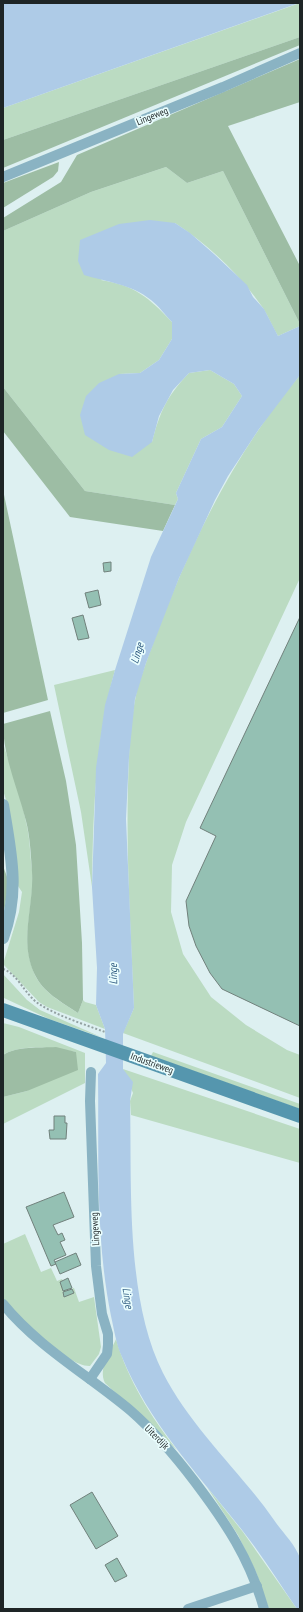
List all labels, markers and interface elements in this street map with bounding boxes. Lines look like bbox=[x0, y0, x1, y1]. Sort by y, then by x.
street label: Lingeweg bbox=[134, 104, 170, 128]
water label: Linge bbox=[127, 639, 147, 665]
water label: Linge bbox=[106, 962, 120, 985]
street label: Industrieweg bbox=[129, 1049, 175, 1077]
street label: Lingeweg bbox=[88, 1212, 102, 1246]
water label: Linge bbox=[119, 1286, 137, 1311]
street label: Uiterdijk bbox=[142, 1422, 172, 1452]

